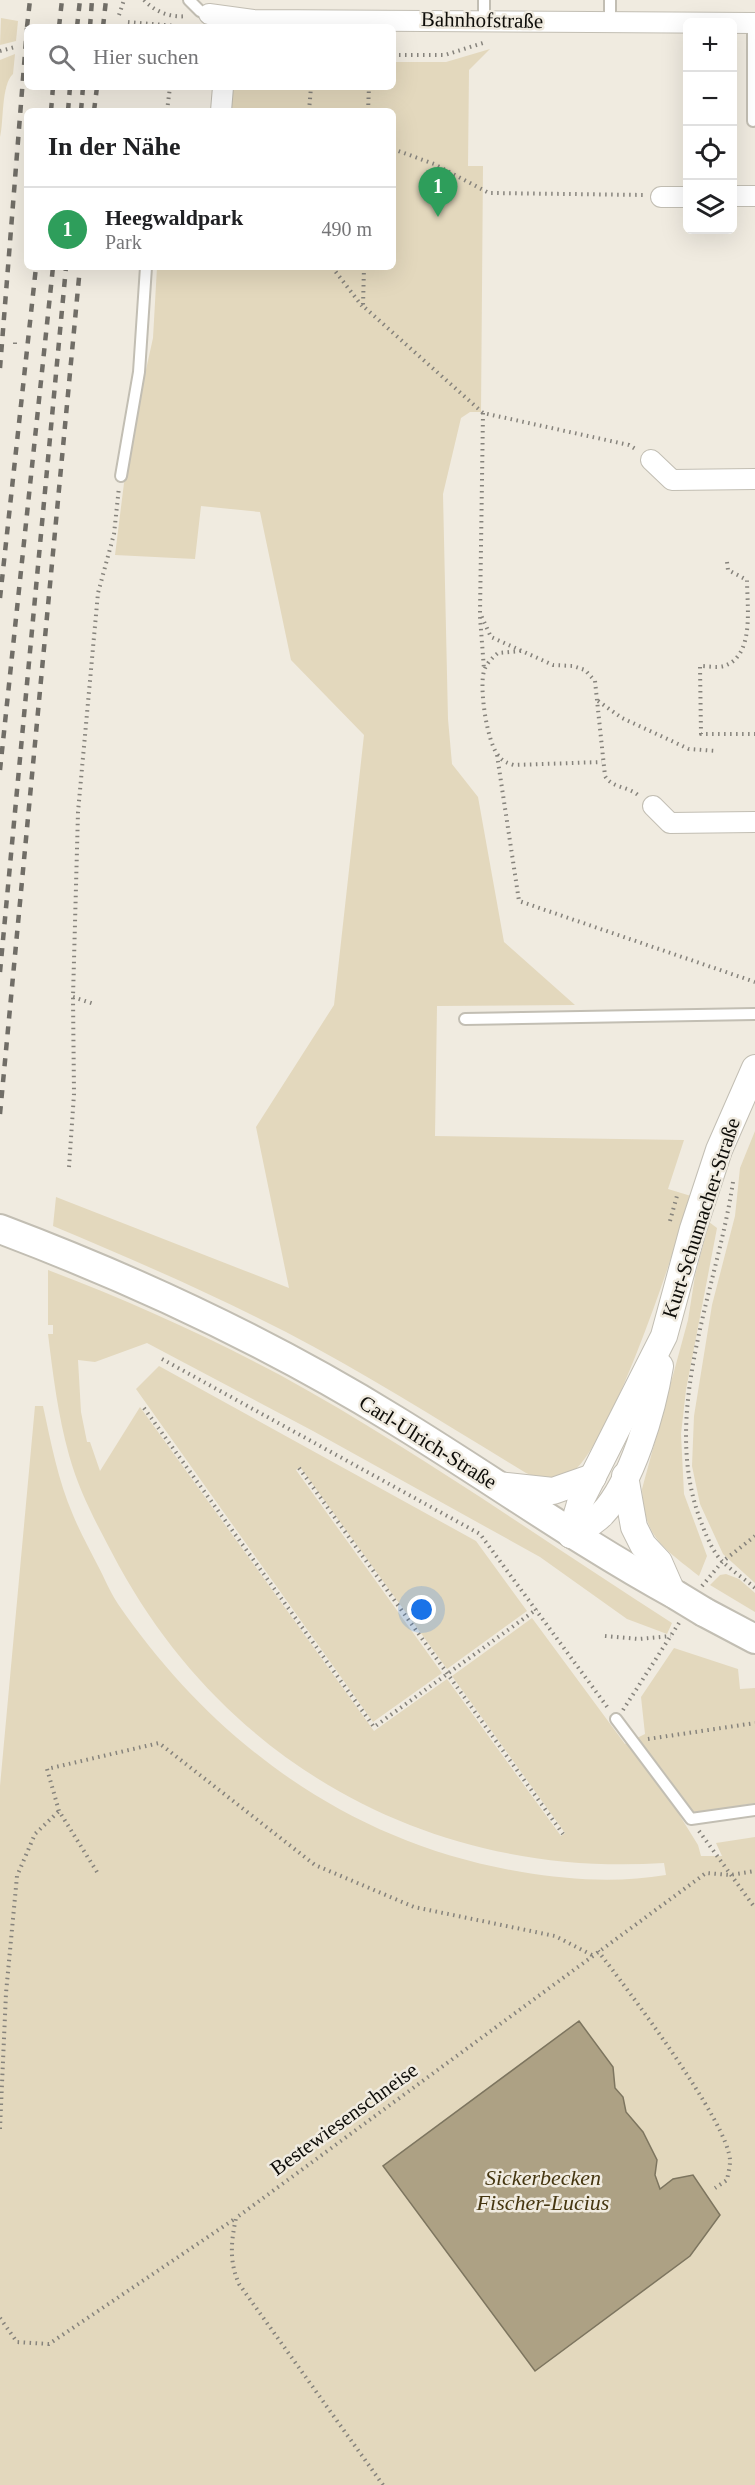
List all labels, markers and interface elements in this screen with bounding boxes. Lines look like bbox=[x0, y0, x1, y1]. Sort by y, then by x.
street label: Bahnhofstraße bbox=[421, 7, 543, 33]
map controls bbox=[683, 18, 737, 234]
button: + bbox=[683, 18, 737, 72]
search box bbox=[24, 24, 396, 90]
icon: search bbox=[45, 41, 78, 74]
text: Hier suchen bbox=[93, 44, 199, 69]
button: − bbox=[683, 72, 737, 126]
button: locate bbox=[683, 126, 737, 180]
text: In der Nähe bbox=[48, 132, 180, 161]
pin: 1 bbox=[418, 168, 458, 217]
button: layers bbox=[683, 180, 737, 234]
text: Heegwaldpark bbox=[105, 205, 243, 230]
text: 1 bbox=[63, 218, 73, 240]
text: 490 m bbox=[321, 218, 372, 240]
text: Park bbox=[105, 231, 142, 253]
street label: Kurt-Schumacher-Straße bbox=[657, 1115, 745, 1321]
street label: Carl-Ulrich-Straße bbox=[355, 1390, 501, 1494]
your location bbox=[407, 1595, 436, 1624]
street label: Bestewiesenschneise bbox=[266, 2058, 422, 2180]
water label: Sickerbecken Fischer-Lucius bbox=[476, 2165, 609, 2215]

